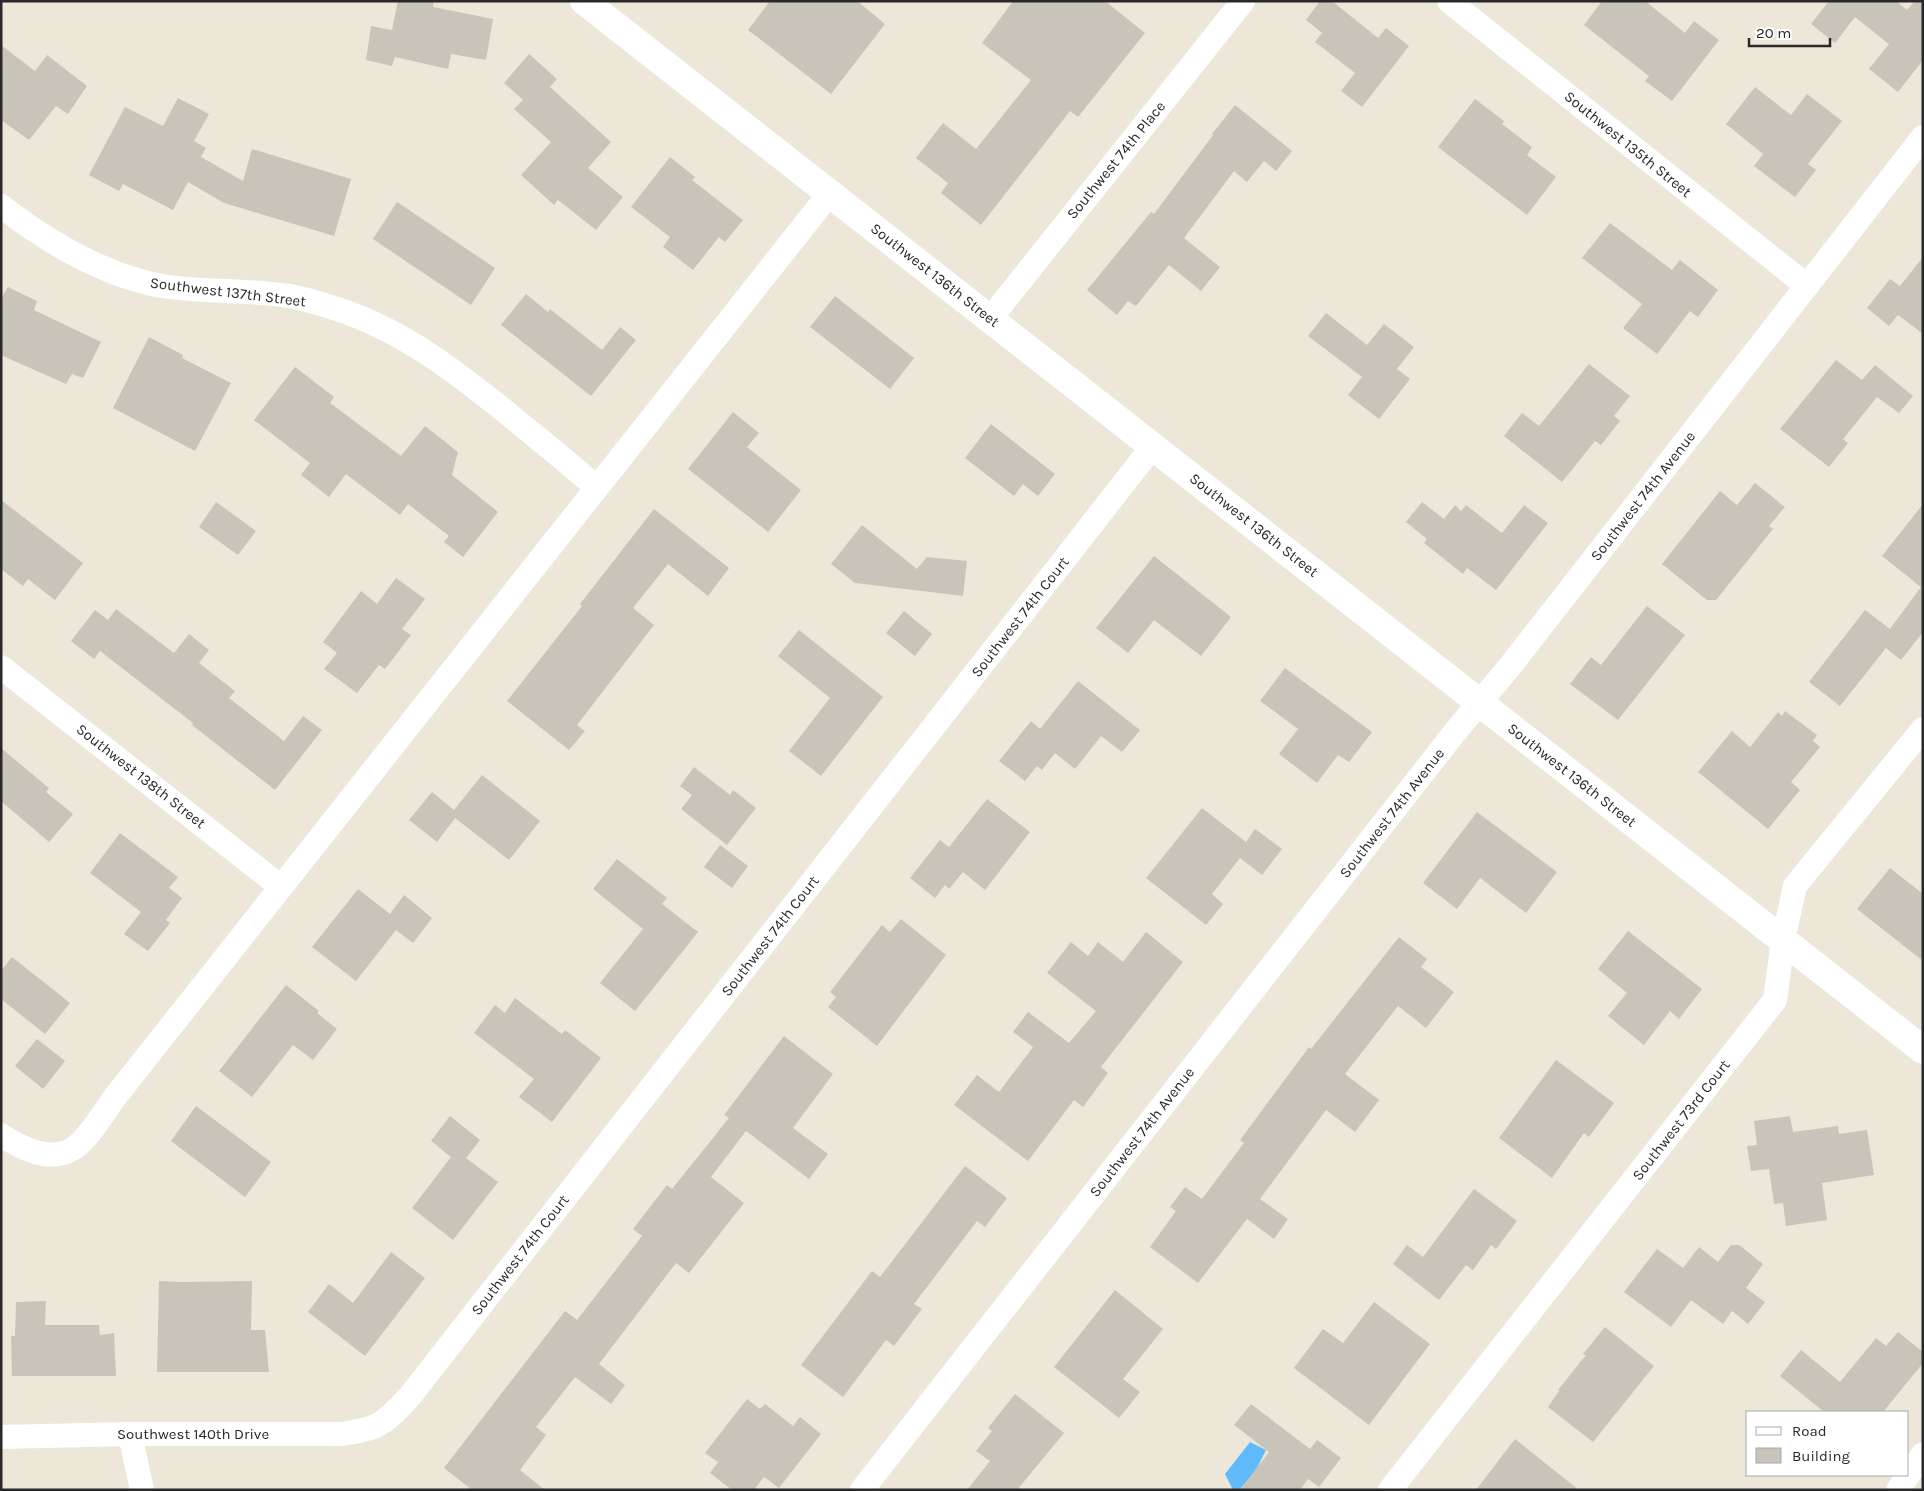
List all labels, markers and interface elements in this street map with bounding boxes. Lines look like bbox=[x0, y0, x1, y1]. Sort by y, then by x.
scale bar bbox=[1749, 15, 1830, 47]
text: 20 m bbox=[1756, 24, 1791, 42]
street label: Southwest 135th Street bbox=[1561, 87, 1695, 201]
street label: Southwest 74th Place bbox=[1063, 97, 1169, 223]
street label: Southwest 136th Street bbox=[867, 219, 1003, 331]
street label: Southwest 137th Street bbox=[149, 274, 307, 311]
street label: Southwest 74th Avenue bbox=[1587, 428, 1699, 564]
street label: Southwest 136th Street bbox=[1186, 469, 1322, 581]
street label: Southwest 74th Court bbox=[967, 553, 1073, 681]
street label: Southwest 136th Street bbox=[1504, 719, 1640, 831]
street label: Southwest 138th Street bbox=[73, 720, 210, 832]
street label: Southwest 74th Avenue bbox=[1336, 745, 1448, 881]
street label: Southwest 74th Court bbox=[717, 872, 823, 1000]
street label: Southwest 73rd Court bbox=[1628, 1056, 1734, 1184]
street label: Southwest 74th Avenue bbox=[1086, 1064, 1198, 1200]
street label: Southwest 74th Court bbox=[467, 1191, 573, 1319]
legend bbox=[1746, 1411, 1909, 1476]
text: Road bbox=[1792, 1422, 1827, 1440]
street label: Southwest 140th Drive bbox=[117, 1425, 269, 1443]
text: Building bbox=[1792, 1447, 1850, 1465]

